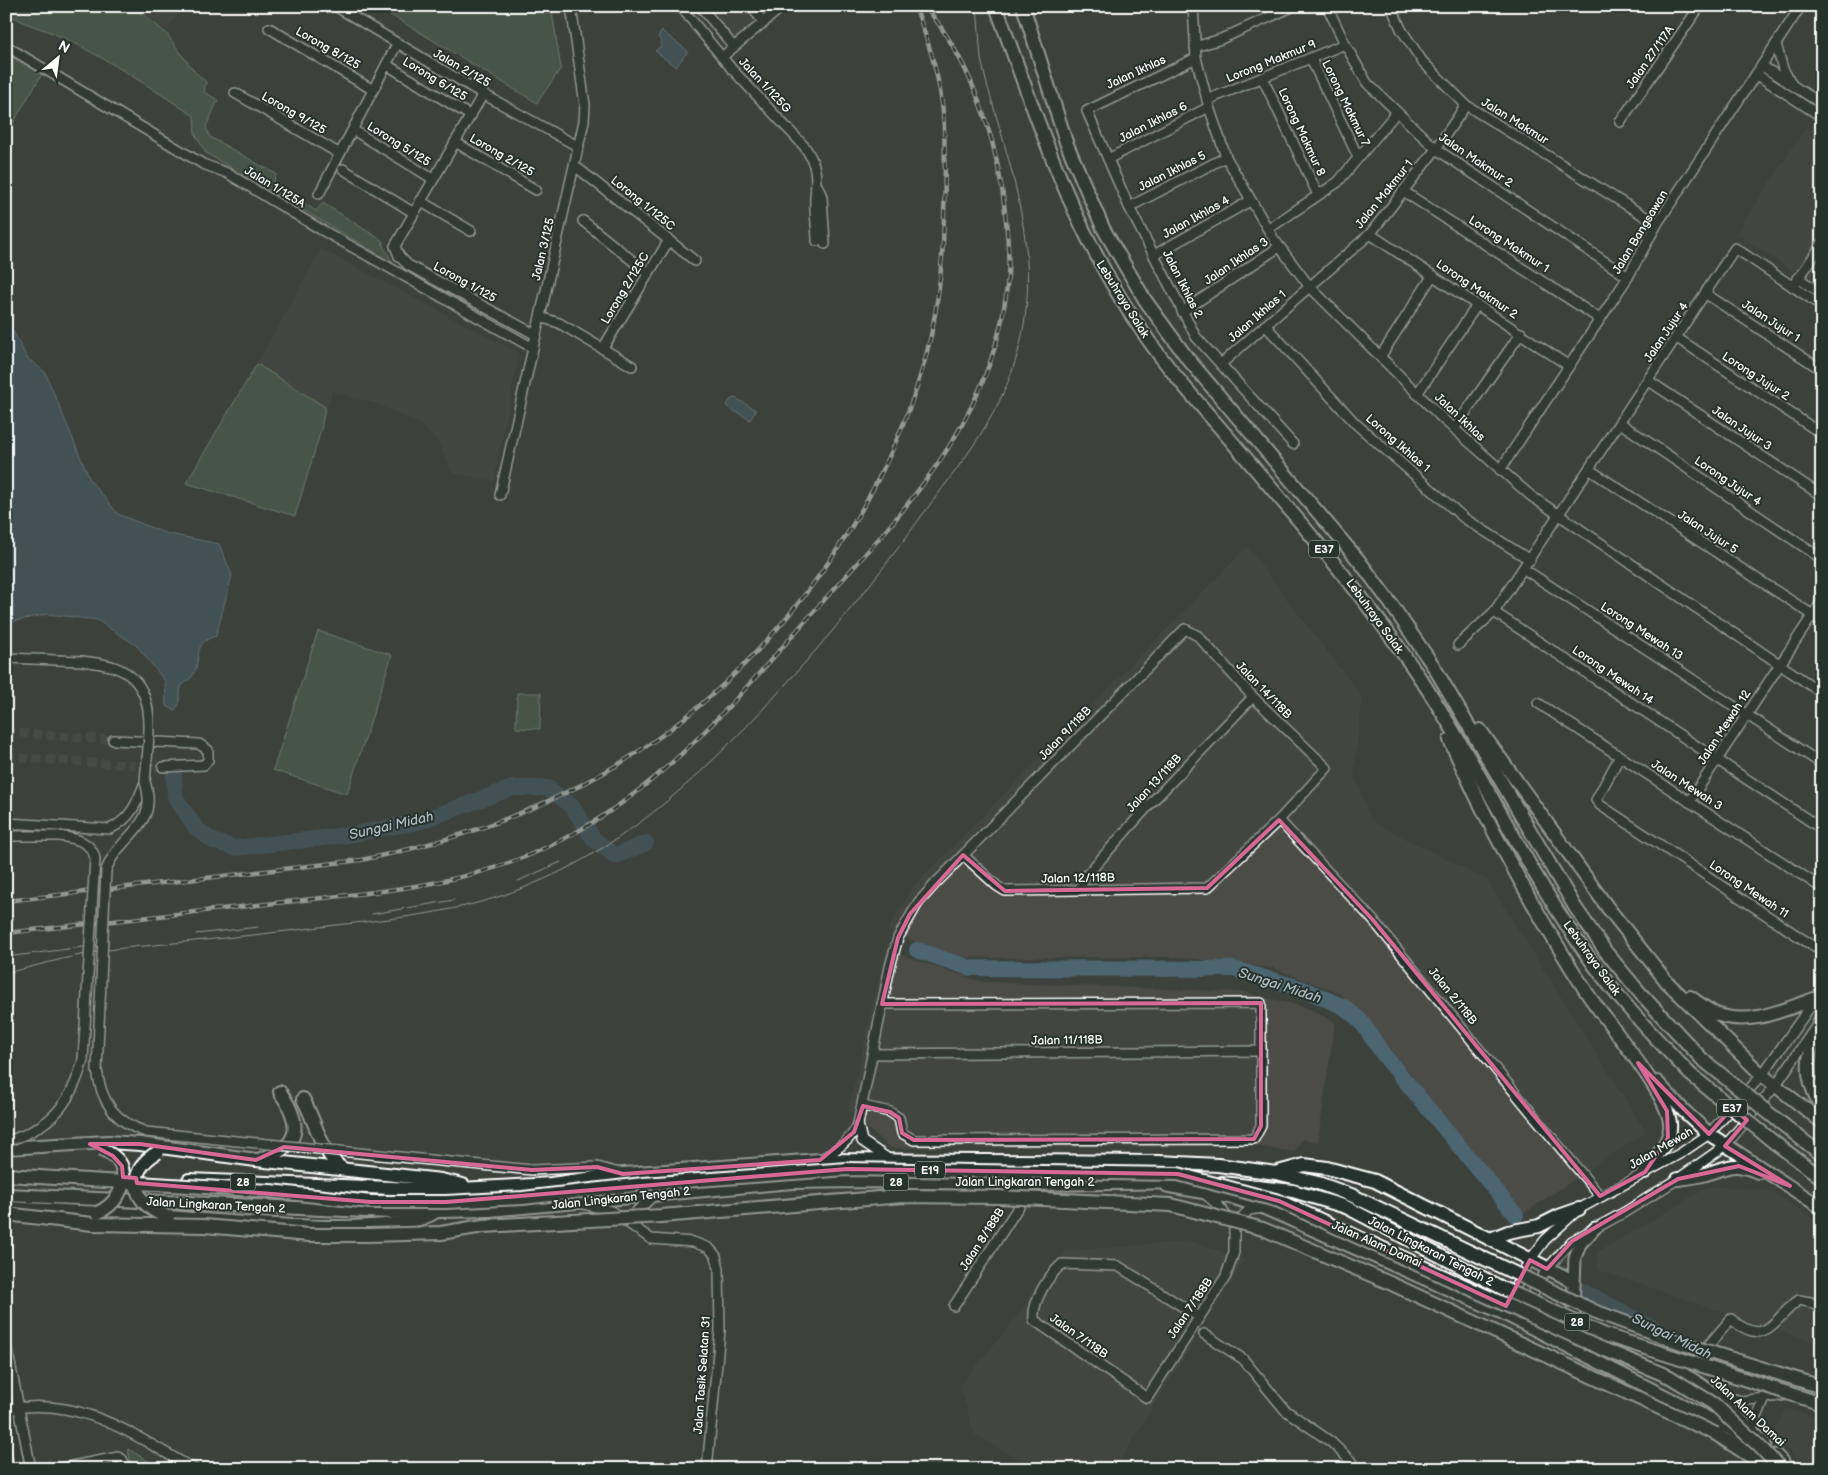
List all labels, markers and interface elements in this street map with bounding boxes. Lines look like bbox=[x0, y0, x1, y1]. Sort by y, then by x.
street label: Jalan 27/117A bbox=[1623, 22, 1678, 92]
street label: Lorong 8/125 bbox=[293, 24, 363, 73]
north arrow bbox=[32, 32, 82, 82]
text: N bbox=[55, 37, 73, 57]
street label: Lorong Makmur 9 bbox=[1224, 37, 1318, 86]
street label: Jalan 2/125 bbox=[431, 46, 493, 91]
street label: Jalan Ikhlas bbox=[1104, 52, 1168, 93]
street label: Lorong 6/125 bbox=[400, 54, 470, 105]
street label: Jalan 1/125G bbox=[735, 55, 794, 116]
street label: Lorong Makmur 7 bbox=[1318, 58, 1373, 149]
street label: Lorong Makmur 8 bbox=[1275, 86, 1328, 179]
street label: Lorong 9/125 bbox=[259, 89, 329, 138]
street label: Jalan Makmur bbox=[1478, 95, 1552, 148]
street label: Jalan Ikhlas 6 bbox=[1117, 99, 1190, 146]
street label: Lorong 5/125 bbox=[364, 119, 433, 170]
street label: Jalan Makmur 2 bbox=[1436, 130, 1516, 191]
street label: Lorong 2/125 bbox=[467, 131, 537, 180]
street label: Jalan Ikhlas 5 bbox=[1136, 148, 1209, 195]
street label: Jalan Makmur 1 bbox=[1352, 157, 1417, 232]
street label: Jalan 1/125A bbox=[242, 163, 308, 212]
street label: Lorong 1/125C bbox=[607, 173, 678, 234]
street label: Jalan Bangsawan bbox=[1609, 187, 1671, 277]
street label: Jalan Ikhlas 4 bbox=[1160, 193, 1233, 242]
street label: Lorong Makmur 1 bbox=[1466, 213, 1552, 276]
street label: Jalan 3/125 bbox=[529, 216, 558, 282]
street label: Jalan Ikhlas 3 bbox=[1201, 234, 1271, 288]
street label: Jalan Ikhlas 2 bbox=[1159, 248, 1206, 321]
street label: Lorong 2/125C bbox=[598, 249, 653, 327]
street label: Lorong Makmur 2 bbox=[1433, 257, 1520, 322]
street label: Lebuhraya Salak bbox=[1093, 258, 1152, 341]
street label: Lorong 1/125 bbox=[431, 259, 499, 306]
street label: Jalan Ikhlas 1 bbox=[1225, 287, 1289, 346]
street label: Jalan Jujur 1 bbox=[1739, 297, 1803, 346]
street label: Jalan Jujur 4 bbox=[1641, 299, 1692, 365]
street label: Lorong Jujur 2 bbox=[1719, 349, 1792, 404]
street label: Jalan Ikhlas bbox=[1431, 390, 1488, 445]
street label: Jalan Jujur 3 bbox=[1709, 403, 1775, 454]
street label: Lorong Ikhlas 1 bbox=[1362, 411, 1433, 475]
street label: Lorong Jujur 4 bbox=[1691, 453, 1765, 510]
street label: Jalan Jujur 5 bbox=[1675, 507, 1741, 557]
road number: E37 bbox=[1309, 540, 1339, 558]
street label: Lebuhraya Salak bbox=[1342, 576, 1407, 657]
street label: Lorong Mewah 13 bbox=[1598, 599, 1686, 664]
street label: Lorong Mewah 14 bbox=[1569, 643, 1657, 709]
street label: Jalan 14/118B bbox=[1233, 658, 1295, 722]
street label: Jalan Mewah 12 bbox=[1695, 687, 1754, 767]
street label: Jalan 9/118B bbox=[1036, 703, 1095, 763]
street label: Jalan 13/118B bbox=[1124, 751, 1185, 816]
street label: Jalan Mewah 3 bbox=[1648, 757, 1725, 814]
water label: Sungai Midah bbox=[347, 807, 435, 843]
street label: Lorong Mewah 11 bbox=[1706, 857, 1791, 922]
street label: Jalan 12/118B bbox=[1041, 870, 1115, 887]
street label: Lebuhraya Salak bbox=[1559, 918, 1624, 999]
water label: Sungai Midah bbox=[1236, 964, 1324, 1007]
street label: Jalan 2/118B bbox=[1425, 965, 1480, 1028]
street label: Jalan 11/118B bbox=[1031, 1032, 1103, 1049]
road number: E37 bbox=[1717, 1100, 1747, 1116]
street label: Jalan Mewah bbox=[1627, 1124, 1696, 1173]
road number: E19 bbox=[915, 1162, 945, 1178]
road number: 28 bbox=[230, 1174, 256, 1190]
road number: 28 bbox=[884, 1174, 908, 1190]
street label: Jalan Lingkaran Tengah 2 bbox=[955, 1175, 1095, 1190]
street label: Jalan Lingkaran Tengah 2 bbox=[551, 1184, 691, 1213]
street label: Jalan Lingkaran Tengah 2 bbox=[146, 1194, 286, 1217]
street label: Jalan 8/188B bbox=[957, 1205, 1008, 1273]
street label: Jalan Lingkaran Tengah 2 bbox=[1365, 1213, 1496, 1290]
street label: Jalan Alam Damai bbox=[1329, 1218, 1424, 1271]
street label: Jalan 7/188B bbox=[1165, 1275, 1216, 1342]
water label: Sungai Midah bbox=[1629, 1310, 1715, 1363]
street label: Jalan 7/118B bbox=[1047, 1311, 1111, 1362]
road number: 28 bbox=[1564, 1314, 1590, 1330]
street label: Jalan Tasik Selatan 31 bbox=[691, 1316, 714, 1434]
street label: Jalan Alam Damai bbox=[1707, 1373, 1788, 1450]

